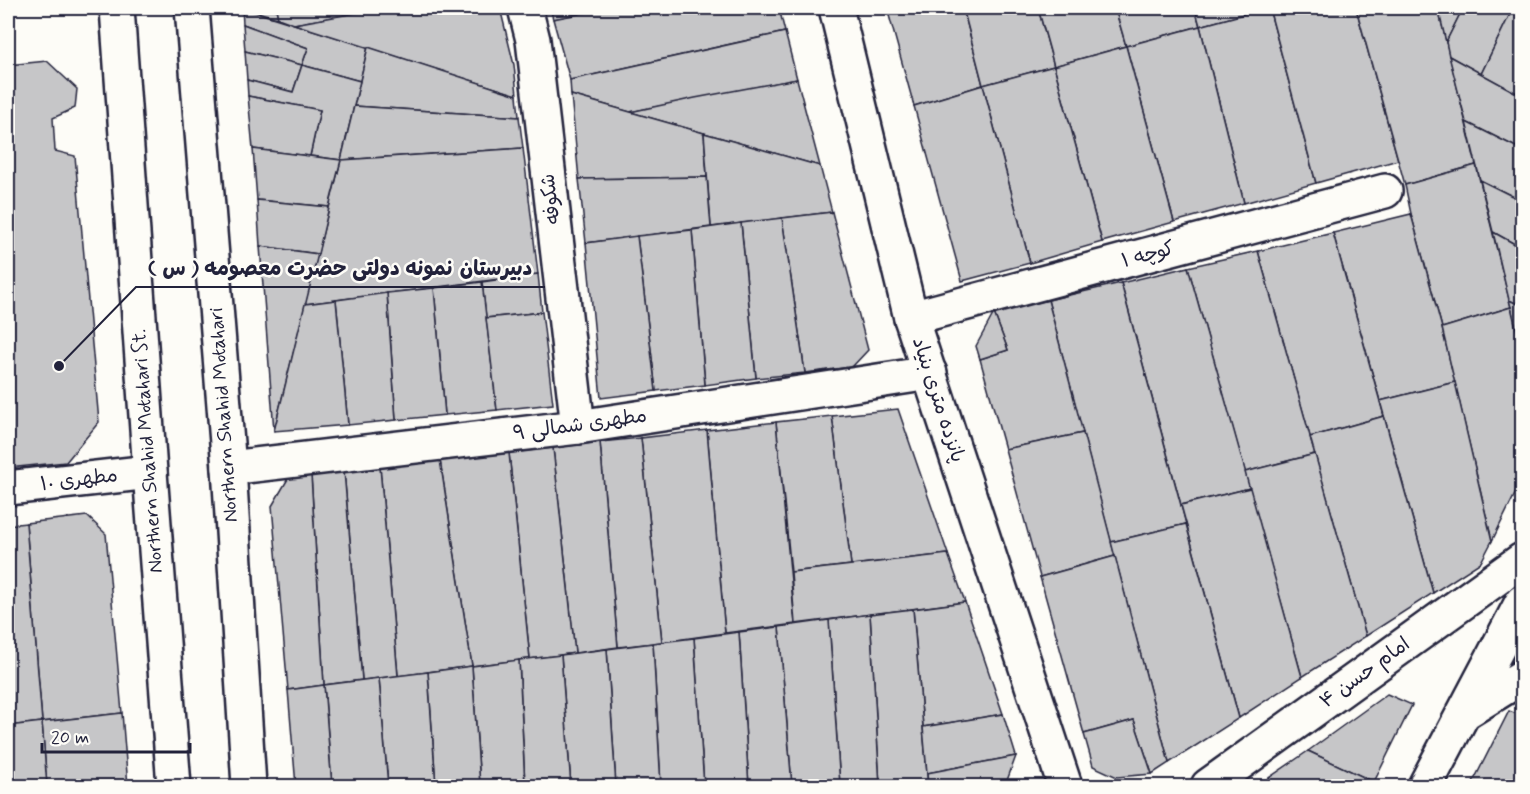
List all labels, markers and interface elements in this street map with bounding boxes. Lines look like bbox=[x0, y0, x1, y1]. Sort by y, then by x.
street label: شکوفه bbox=[535, 172, 567, 226]
street label: کوچه ۱ bbox=[1119, 235, 1177, 275]
callout: دبیرستان نمونه دولتی حضرت معصومه ( س ) bbox=[136, 248, 545, 287]
text: دبیرستان نمونه دولتی حضرت معصومه ( س ) bbox=[148, 255, 532, 283]
street label: Northern Shahid Motahari bbox=[203, 307, 245, 523]
street label: Northern Shahid Motahari St. bbox=[126, 328, 170, 574]
street label: پانزده متری بنیاد bbox=[905, 334, 971, 466]
street label: مطهری شمالی ۹ bbox=[511, 402, 649, 448]
street label: مطهری ۱۰ bbox=[39, 462, 119, 498]
street label: امام حسن ۴ bbox=[1314, 631, 1416, 715]
scale bar bbox=[42, 716, 190, 754]
text: 20 m bbox=[51, 726, 89, 750]

